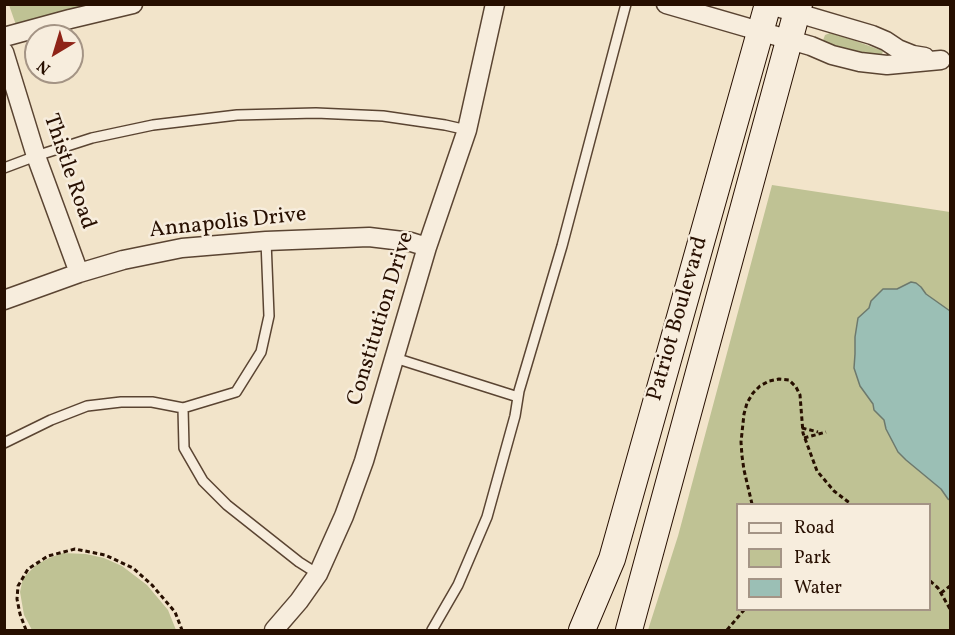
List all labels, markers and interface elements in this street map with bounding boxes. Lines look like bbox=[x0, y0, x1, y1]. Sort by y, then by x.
north arrow bbox=[24, 24, 84, 84]
text: N bbox=[33, 54, 56, 79]
street label: Thistle Road bbox=[36, 111, 100, 233]
street label: Annapolis Drive bbox=[148, 203, 308, 245]
street label: Constitution Drive bbox=[343, 229, 421, 409]
street label: Patriot Boulevard bbox=[643, 234, 715, 404]
legend bbox=[736, 503, 931, 611]
text: Road bbox=[794, 516, 835, 541]
text: Park bbox=[794, 546, 831, 571]
text: Water bbox=[794, 576, 842, 601]

